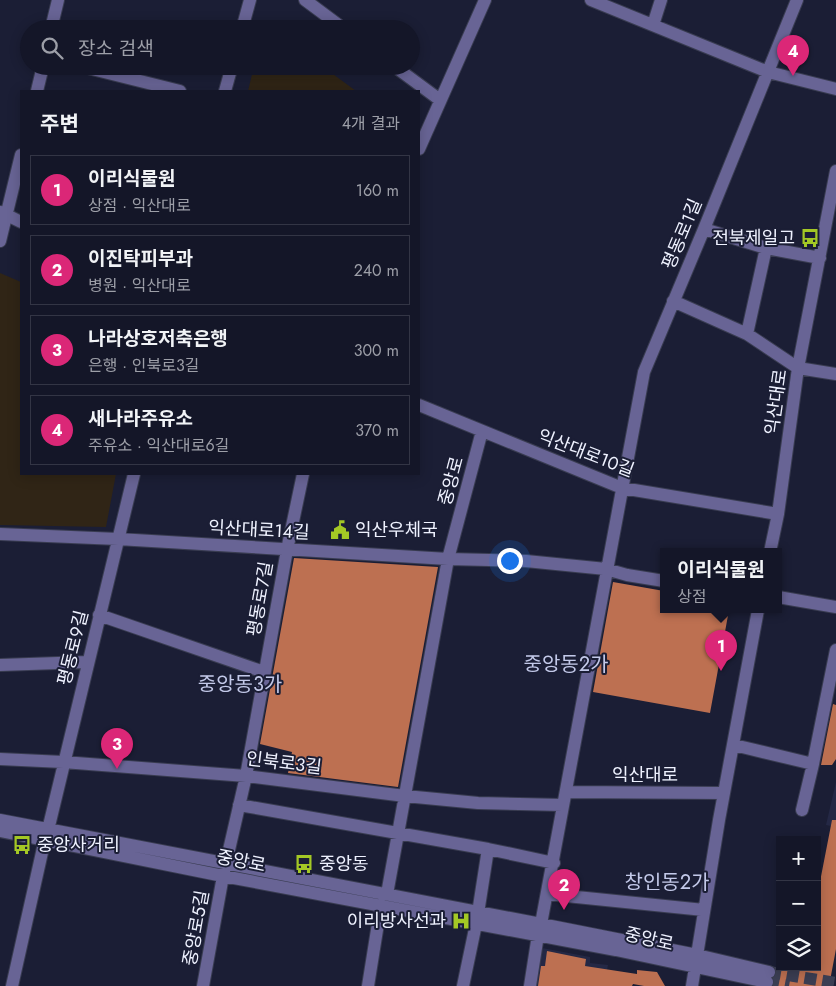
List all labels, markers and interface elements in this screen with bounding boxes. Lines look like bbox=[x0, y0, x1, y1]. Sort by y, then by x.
search box bbox=[20, 20, 420, 75]
icon: search bbox=[38, 34, 66, 62]
text: 장소 검색 bbox=[78, 35, 154, 62]
pin: 4 bbox=[777, 35, 809, 76]
text: 주변 bbox=[40, 109, 79, 139]
text: 4개 결과 bbox=[342, 112, 400, 135]
text: 이리식물원 bbox=[88, 165, 175, 192]
text: 1 bbox=[53, 179, 61, 202]
text: 160 m bbox=[356, 179, 399, 202]
text: 상점 · 익산대로 bbox=[88, 194, 191, 217]
street label: 평동로1길 bbox=[656, 195, 708, 273]
place label: 전북제일고 bbox=[712, 225, 795, 251]
bus stop icon: 전북제일고 bbox=[799, 227, 821, 249]
text: 이진탁피부과 bbox=[88, 245, 193, 272]
text: 2 bbox=[52, 259, 62, 282]
text: 240 m bbox=[354, 259, 399, 282]
text: 병원 · 익산대로 bbox=[88, 274, 191, 297]
text: 나라상호저축은행 bbox=[88, 325, 228, 352]
text: 3 bbox=[52, 339, 62, 362]
text: 300 m bbox=[354, 339, 399, 362]
text: 은행 · 인북로3길 bbox=[88, 354, 199, 377]
street label: 익산대로 bbox=[759, 367, 793, 437]
text: 새나라주유소 bbox=[88, 405, 193, 432]
text: 4 bbox=[51, 419, 63, 442]
text: 370 m bbox=[355, 419, 399, 442]
street label: 익산대로10길 bbox=[534, 423, 638, 483]
text: 주유소 · 익산대로6길 bbox=[88, 434, 229, 457]
street label: 중앙로 bbox=[432, 454, 470, 508]
street label: 익산대로14길 bbox=[208, 514, 310, 546]
place label: 익산우체국 bbox=[355, 517, 438, 543]
public building icon: 익산우체국 bbox=[329, 519, 351, 541]
your location bbox=[497, 548, 523, 574]
popup bbox=[660, 548, 782, 613]
text: 이리식물원 bbox=[677, 556, 765, 583]
street label: 평동로7길 bbox=[241, 559, 279, 639]
text: 상점 bbox=[677, 585, 707, 608]
street label: 평동로9길 bbox=[51, 608, 95, 688]
pin: 1 bbox=[705, 630, 737, 671]
district label: 중앙동2가 bbox=[524, 650, 608, 679]
district label: 중앙동3가 bbox=[198, 670, 282, 699]
pin: 3 bbox=[101, 728, 133, 769]
street label: 인북로3길 bbox=[245, 745, 323, 781]
street label: 익산대로 bbox=[612, 762, 678, 788]
place label: 중앙사거리 bbox=[37, 832, 120, 858]
bus stop icon: 중앙사거리 bbox=[11, 834, 33, 856]
map controls bbox=[776, 836, 821, 971]
button: + bbox=[776, 836, 821, 881]
street label: 중앙로 bbox=[214, 843, 268, 879]
place label: 중앙동 bbox=[319, 851, 369, 877]
bus stop icon: 중앙동 bbox=[293, 853, 315, 875]
district label: 창인동2가 bbox=[625, 868, 709, 897]
pin: 2 bbox=[548, 869, 580, 910]
button: − bbox=[776, 881, 821, 926]
street label: 중앙로5길 bbox=[177, 888, 215, 968]
place label: 이리방사선과 bbox=[347, 908, 446, 934]
hospital icon: 이리방사선과 bbox=[450, 910, 472, 932]
street label: 중앙로 bbox=[622, 921, 676, 957]
button: layers bbox=[776, 926, 821, 971]

